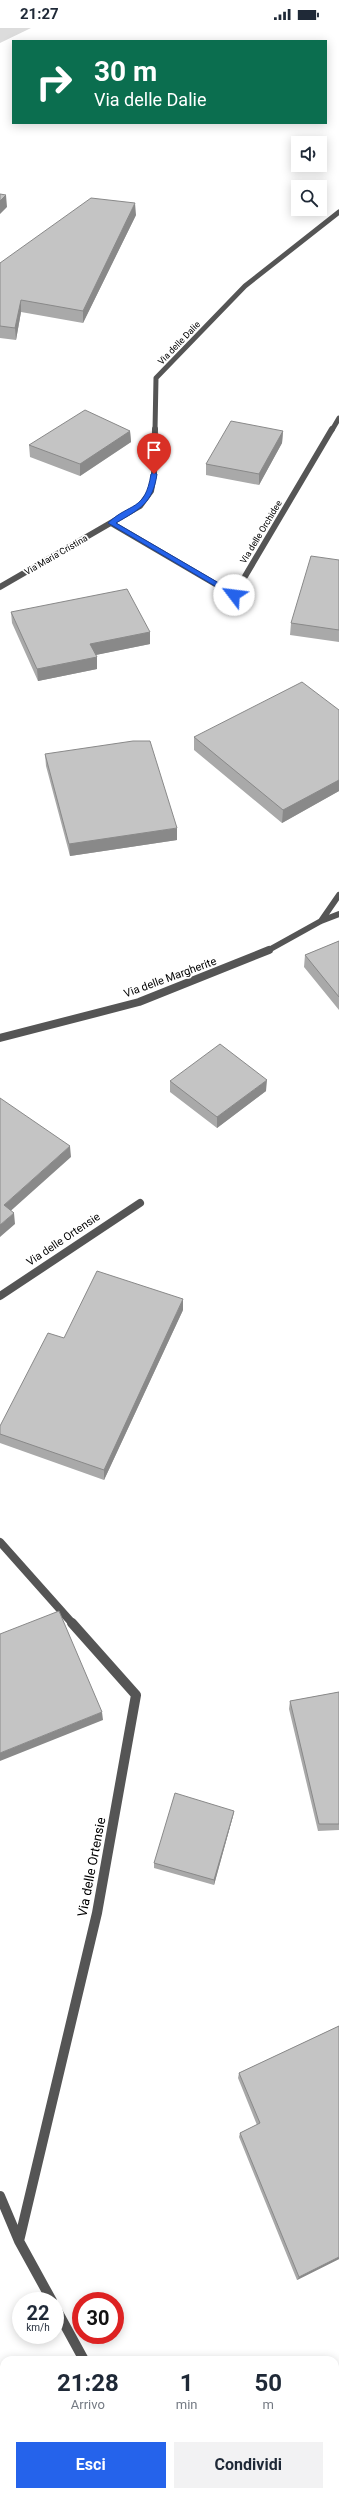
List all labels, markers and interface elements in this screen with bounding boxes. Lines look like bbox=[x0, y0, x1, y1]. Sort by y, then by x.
text: 21:27 bbox=[20, 5, 59, 23]
text: 30 m bbox=[94, 55, 157, 88]
icon: right bbox=[28, 56, 80, 108]
text: Via delle Dalie bbox=[94, 89, 206, 110]
map controls bbox=[291, 136, 327, 216]
button: sound bbox=[291, 136, 327, 172]
button: search bbox=[291, 180, 327, 216]
street label: Via delle Dalie bbox=[156, 319, 202, 367]
pin bbox=[137, 433, 171, 474]
icon: arrive bbox=[143, 439, 165, 461]
street label: Via delle Orchidee bbox=[238, 498, 284, 565]
street label: Via Maria Cristina bbox=[23, 533, 89, 577]
position arrow bbox=[213, 574, 255, 616]
street label: Via delle Margherite bbox=[122, 955, 218, 1000]
street label: Via delle Ortensie bbox=[24, 1210, 103, 1269]
street label: Via delle Ortensie bbox=[74, 1816, 109, 1918]
speed limit sign: 30 bbox=[72, 2292, 124, 2344]
text: 22 bbox=[27, 2301, 49, 2325]
text: km/h bbox=[26, 2322, 50, 2333]
text: 21:28 bbox=[57, 2369, 119, 2397]
text: 1 bbox=[180, 2369, 194, 2397]
text: 50 bbox=[254, 2369, 282, 2397]
text: Arrivo bbox=[71, 2397, 105, 2412]
text: min bbox=[176, 2397, 198, 2412]
text: m bbox=[263, 2397, 274, 2412]
button: Esci bbox=[16, 2442, 166, 2488]
button: Condividi bbox=[174, 2442, 323, 2488]

